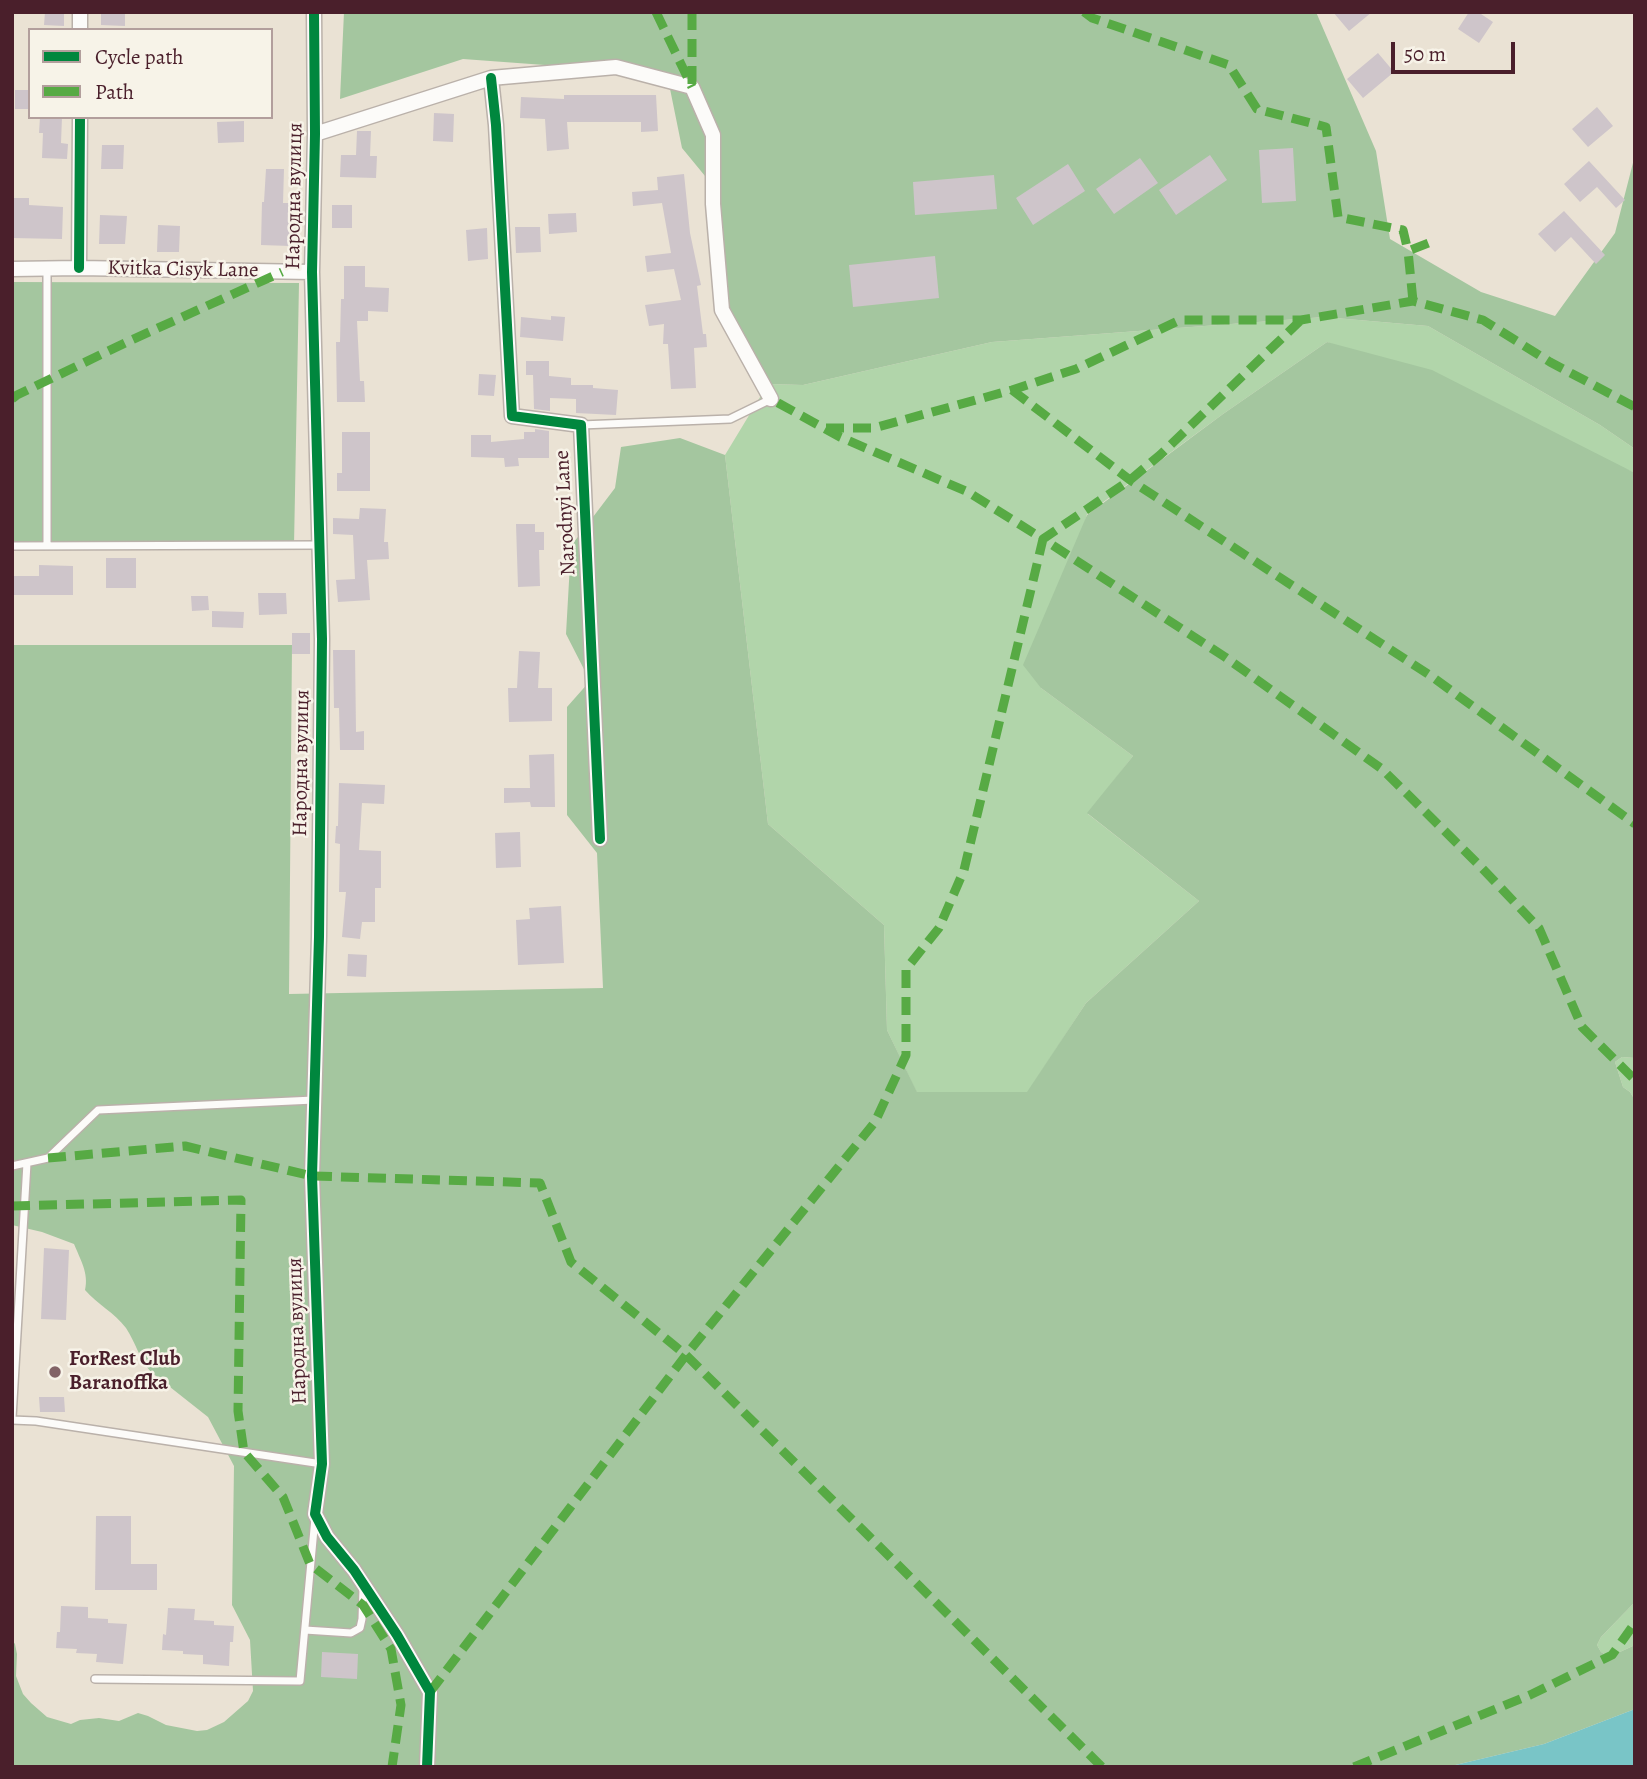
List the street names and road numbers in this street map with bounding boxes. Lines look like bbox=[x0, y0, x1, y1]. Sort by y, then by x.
street label: Народна вулиця bbox=[281, 122, 309, 270]
street label: Kvitka Cisyk Lane bbox=[107, 256, 259, 284]
street label: Narodnyi Lane bbox=[550, 449, 582, 577]
street label: Народна вулиця bbox=[288, 689, 316, 837]
street label: Народна вулиця bbox=[283, 1257, 313, 1405]

